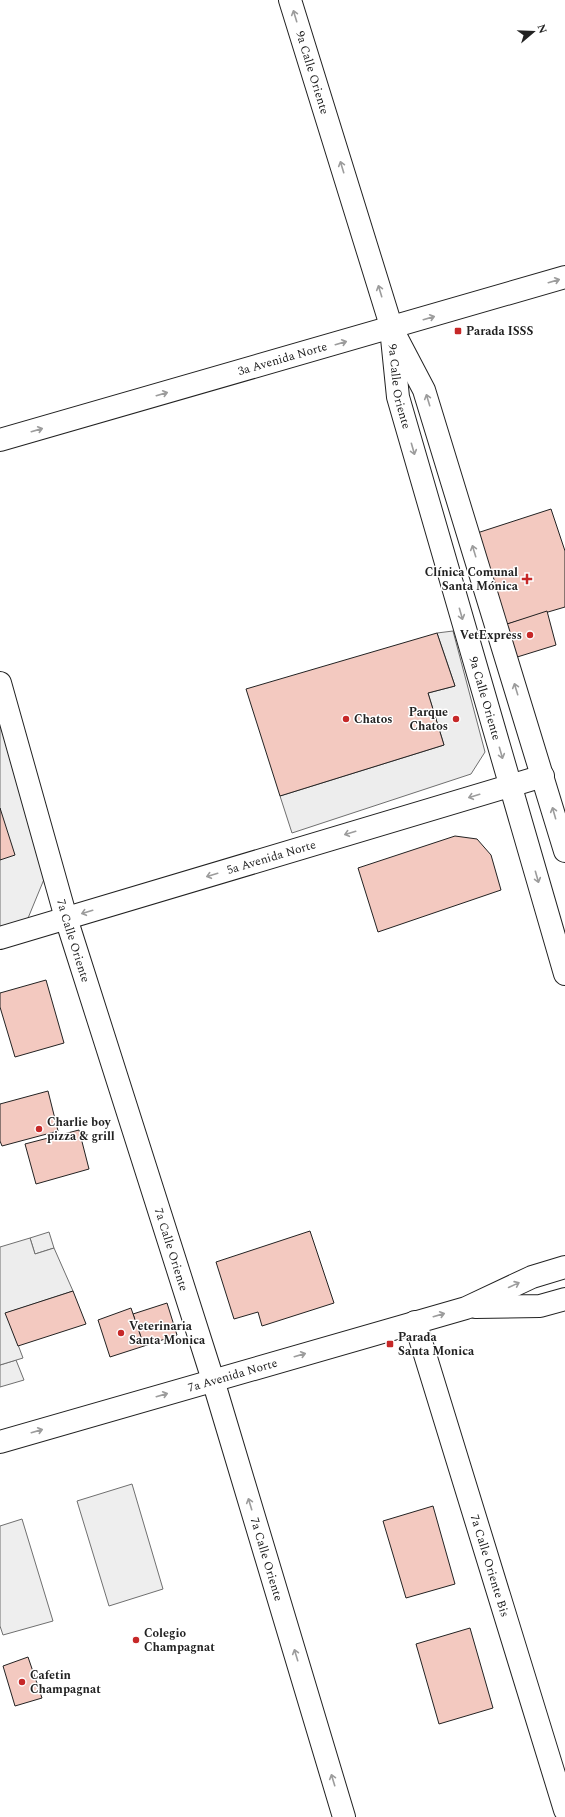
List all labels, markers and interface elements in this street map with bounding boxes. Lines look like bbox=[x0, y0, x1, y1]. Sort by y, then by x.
one-way arrow bbox=[291, 10, 298, 23]
north arrow bbox=[513, 12, 553, 52]
text: N bbox=[532, 22, 551, 36]
street label: 9a Calle Oriente bbox=[290, 29, 334, 117]
one-way arrow bbox=[338, 161, 345, 174]
one-way arrow bbox=[547, 277, 560, 284]
one-way arrow bbox=[376, 285, 383, 298]
one-way arrow bbox=[422, 314, 435, 321]
place label: Parada ISSS bbox=[466, 322, 533, 341]
marker: Parada ISSS bbox=[453, 326, 463, 336]
street label: 3a Avenida Norte bbox=[236, 337, 330, 381]
one-way arrow bbox=[335, 339, 348, 346]
street label: 9a Calle Oriente bbox=[383, 343, 416, 432]
one-way arrow bbox=[156, 390, 169, 397]
one-way arrow bbox=[424, 394, 431, 407]
one-way arrow bbox=[31, 426, 44, 433]
one-way arrow bbox=[410, 442, 417, 455]
one-way arrow bbox=[470, 545, 477, 558]
place label: Clínica Comunal Santa Mónica bbox=[425, 563, 519, 596]
marker: Clínica Comunal Santa Mónica bbox=[521, 573, 533, 585]
one-way arrow bbox=[458, 608, 465, 621]
place label: VetExpress bbox=[460, 626, 522, 645]
marker: VetExpress bbox=[525, 630, 535, 640]
street label: 9a Calle Oriente bbox=[464, 654, 506, 743]
one-way arrow bbox=[512, 683, 519, 696]
place label: Parque Chatos bbox=[409, 703, 448, 736]
place label: Chatos bbox=[354, 710, 392, 729]
marker: Chatos bbox=[341, 714, 351, 724]
marker: Parque Chatos bbox=[451, 714, 461, 724]
one-way arrow bbox=[498, 746, 505, 759]
one-way arrow bbox=[468, 793, 481, 800]
one-way arrow bbox=[550, 807, 557, 820]
one-way arrow bbox=[343, 830, 356, 837]
street label: 5a Avenida Norte bbox=[224, 835, 318, 880]
one-way arrow bbox=[534, 871, 541, 884]
one-way arrow bbox=[206, 872, 219, 879]
street label: 7a Calle Oriente bbox=[51, 897, 95, 985]
one-way arrow bbox=[81, 909, 94, 916]
place label: Charlie boy pizza & grill bbox=[47, 1113, 115, 1146]
marker: Charlie boy pizza & grill bbox=[34, 1124, 44, 1134]
street label: 7a Calle Oriente bbox=[149, 1206, 193, 1294]
one-way arrow bbox=[508, 1281, 520, 1289]
one-way arrow bbox=[432, 1311, 445, 1318]
place label: Veterinaria Santa Monica bbox=[129, 1317, 206, 1350]
marker: Veterinaria Santa Monica bbox=[116, 1328, 126, 1338]
place label: Parada Santa Monica bbox=[398, 1328, 475, 1361]
marker: Parada Santa Monica bbox=[385, 1339, 395, 1349]
one-way arrow bbox=[294, 1351, 307, 1358]
street label: 7a Avenida Norte bbox=[186, 1354, 280, 1397]
one-way arrow bbox=[155, 1391, 168, 1398]
one-way arrow bbox=[31, 1427, 44, 1434]
one-way arrow bbox=[246, 1497, 253, 1510]
street label: 7a Calle Oriente Bis bbox=[465, 1512, 514, 1619]
street label: 7a Calle Oriente bbox=[245, 1515, 288, 1604]
place label: Colegio Champagnat bbox=[144, 1624, 215, 1657]
marker: Colegio Champagnat bbox=[131, 1635, 141, 1645]
one-way arrow bbox=[292, 1649, 299, 1662]
place label: Cafetin Champagnat bbox=[30, 1666, 101, 1699]
marker: Cafetin Champagnat bbox=[17, 1677, 27, 1687]
one-way arrow bbox=[329, 1773, 336, 1786]

